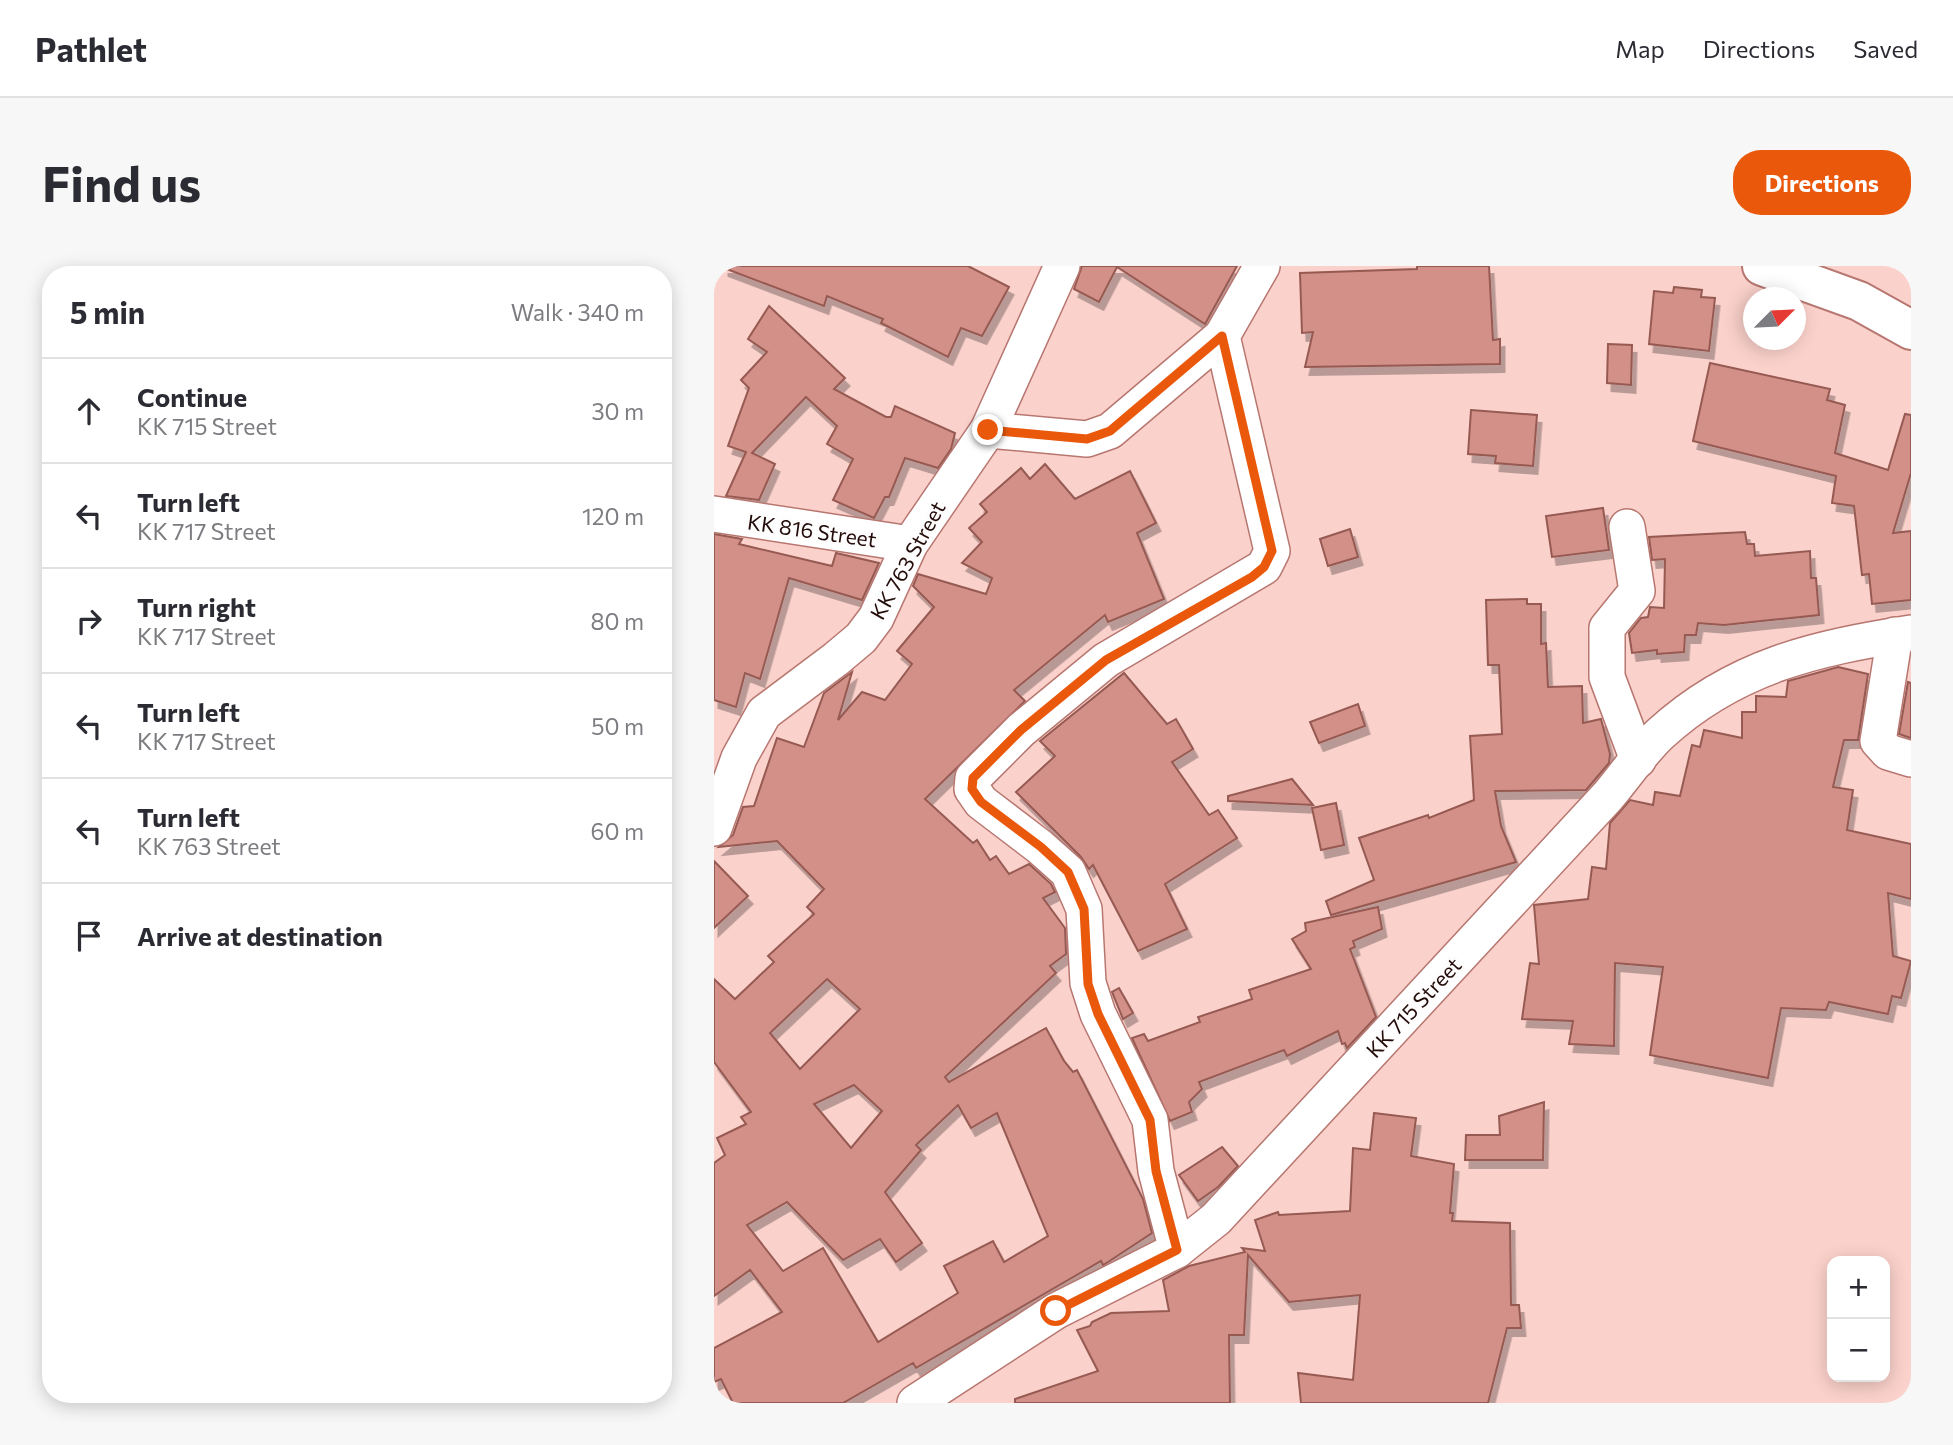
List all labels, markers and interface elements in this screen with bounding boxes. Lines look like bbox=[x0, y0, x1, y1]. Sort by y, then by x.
text: Pathlet bbox=[35, 28, 147, 69]
text: Map bbox=[1615, 34, 1665, 63]
text: Directions bbox=[1703, 34, 1815, 63]
text: Saved bbox=[1853, 34, 1918, 63]
button: Directions bbox=[1733, 150, 1911, 215]
text: Find us bbox=[42, 152, 201, 212]
north arrow bbox=[1743, 287, 1806, 350]
text: 5 min bbox=[70, 293, 145, 330]
text: Walk · 340 m bbox=[511, 298, 644, 326]
text: Continue bbox=[137, 381, 247, 412]
icon: ahead bbox=[70, 392, 108, 430]
text: 30 m bbox=[591, 397, 644, 425]
text: KK 715 Street bbox=[137, 412, 277, 440]
route end bbox=[972, 414, 1003, 445]
text: Turn left bbox=[137, 486, 240, 517]
icon: left bbox=[70, 497, 108, 535]
street label: KK 763 Street bbox=[864, 497, 950, 623]
text: 120 m bbox=[582, 502, 644, 530]
street label: KK 816 Street bbox=[746, 509, 878, 551]
text: KK 717 Street bbox=[137, 517, 276, 545]
text: Turn right bbox=[137, 591, 256, 622]
icon: right bbox=[70, 602, 108, 640]
text: 80 m bbox=[591, 607, 644, 635]
text: KK 717 Street bbox=[137, 622, 276, 650]
text: Turn left bbox=[137, 696, 240, 727]
icon: left bbox=[70, 707, 108, 745]
text: 50 m bbox=[591, 712, 644, 740]
text: KK 717 Street bbox=[137, 727, 276, 755]
text: Turn left bbox=[137, 801, 240, 832]
icon: left bbox=[70, 812, 108, 850]
text: 60 m bbox=[591, 817, 644, 845]
text: KK 763 Street bbox=[137, 832, 281, 860]
icon: arrive bbox=[70, 917, 108, 955]
text: Arrive at destination bbox=[137, 920, 383, 951]
street label: KK 715 Street bbox=[1360, 952, 1466, 1062]
map controls bbox=[1827, 1256, 1890, 1382]
button: + bbox=[1827, 1256, 1890, 1319]
route start bbox=[1040, 1295, 1071, 1326]
button: − bbox=[1827, 1319, 1890, 1382]

